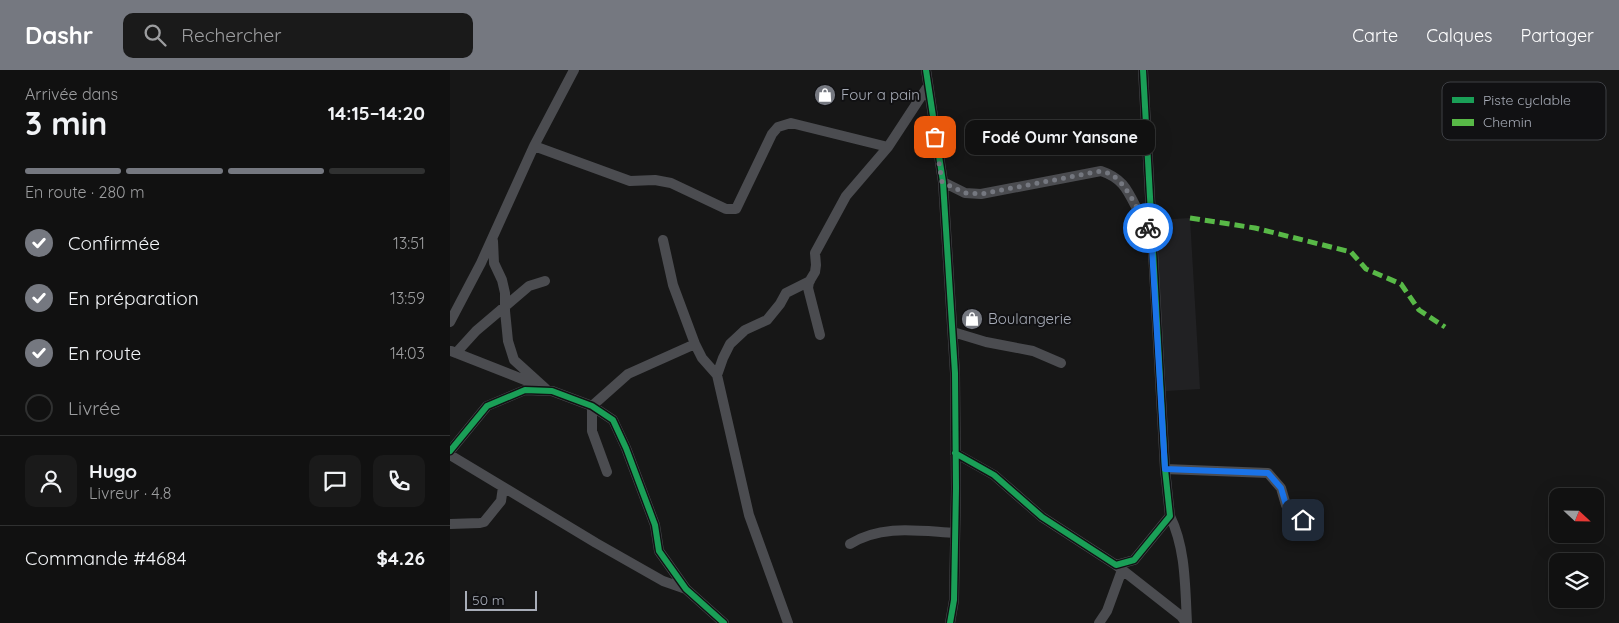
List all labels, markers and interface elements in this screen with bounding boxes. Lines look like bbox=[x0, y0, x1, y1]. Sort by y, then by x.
search box bbox=[123, 13, 473, 58]
text: Dashr bbox=[25, 20, 93, 50]
icon: search bbox=[141, 21, 169, 49]
text: Rechercher bbox=[181, 23, 282, 47]
text: Carte bbox=[1352, 24, 1398, 47]
text: Calques bbox=[1426, 24, 1493, 47]
text: Partager bbox=[1521, 24, 1594, 47]
legend bbox=[1442, 82, 1606, 140]
shop icon: Four a pain bbox=[813, 83, 837, 107]
text: Arrivée dans bbox=[25, 84, 118, 104]
place label: Four a pain bbox=[841, 85, 920, 104]
text: Piste cyclable bbox=[1483, 91, 1571, 109]
text: 14:15–14:20 bbox=[328, 101, 425, 125]
text: 3 min bbox=[25, 103, 107, 143]
text: Chemin bbox=[1483, 113, 1532, 131]
pin bbox=[914, 116, 956, 158]
callout: Fodé Oumr Yansane bbox=[965, 120, 1155, 154]
icon: bag bbox=[921, 123, 949, 151]
text: Fodé Oumr Yansane bbox=[982, 127, 1138, 147]
text: En route · 280 m bbox=[25, 182, 145, 202]
courier bbox=[1123, 203, 1173, 253]
icon: bike bbox=[1134, 214, 1162, 242]
icon: check bbox=[25, 229, 53, 257]
text: Confirmée bbox=[68, 231, 160, 255]
text: 13:51 bbox=[393, 233, 425, 253]
icon: check bbox=[25, 284, 53, 312]
text: En préparation bbox=[68, 286, 199, 310]
text: 13:59 bbox=[390, 288, 425, 308]
shop icon: Boulangerie bbox=[960, 307, 984, 331]
place label: Boulangerie bbox=[988, 309, 1072, 328]
icon: check bbox=[25, 339, 53, 367]
text: En route bbox=[68, 341, 141, 365]
text: 14:03 bbox=[390, 343, 425, 363]
text: Livrée bbox=[68, 396, 121, 420]
button: person bbox=[25, 455, 77, 507]
button: chat bbox=[309, 455, 361, 507]
button: phone bbox=[373, 455, 425, 507]
text: Hugo bbox=[89, 459, 137, 483]
text: Livreur · 4.8 bbox=[89, 483, 171, 503]
north arrow bbox=[1549, 488, 1604, 542]
map controls bbox=[1549, 488, 1604, 608]
pin bbox=[1282, 499, 1324, 541]
icon: home bbox=[1289, 506, 1317, 534]
text: Commande #4684 bbox=[25, 546, 186, 570]
text: $4.26 bbox=[376, 546, 425, 570]
button: layers bbox=[1549, 553, 1604, 608]
scale bar bbox=[465, 588, 538, 611]
text: 50 m bbox=[472, 591, 505, 609]

